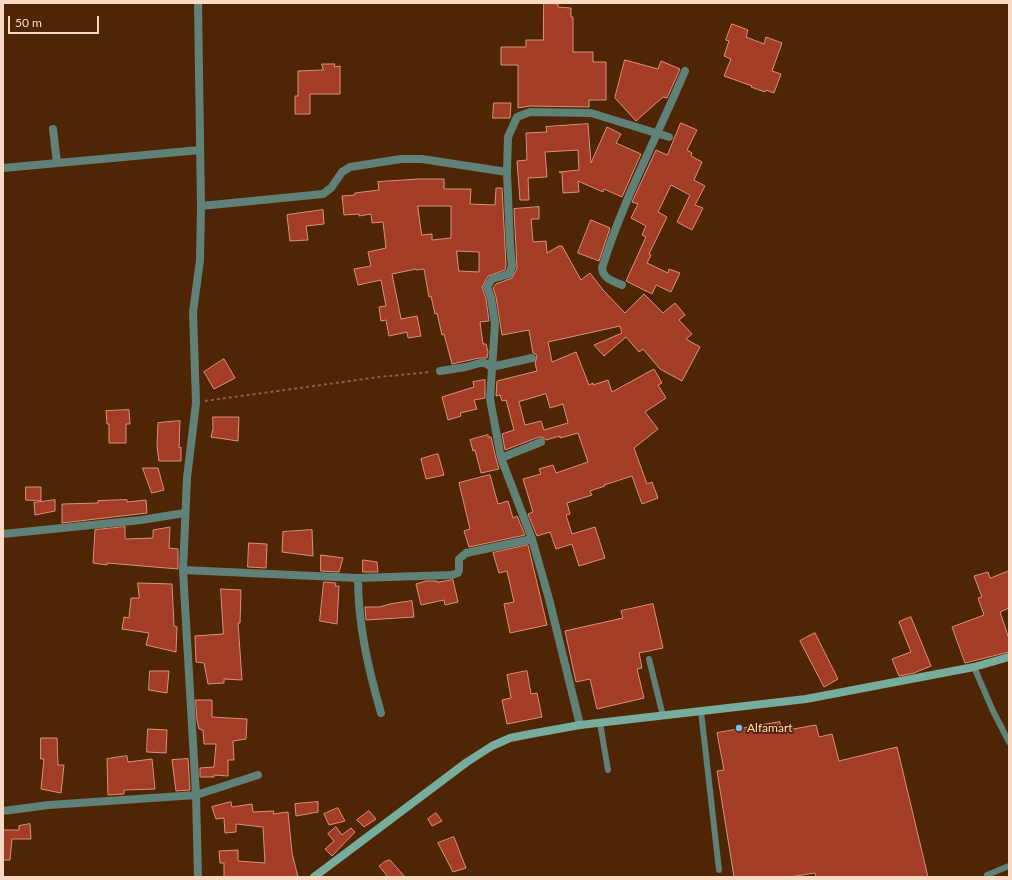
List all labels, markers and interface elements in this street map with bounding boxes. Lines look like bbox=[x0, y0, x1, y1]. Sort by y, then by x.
scale bar bbox=[10, 8, 101, 34]
text: 50 m bbox=[15, 15, 42, 30]
place label: Alfamart bbox=[747, 721, 793, 735]
marker: Alfamart bbox=[734, 723, 744, 733]

